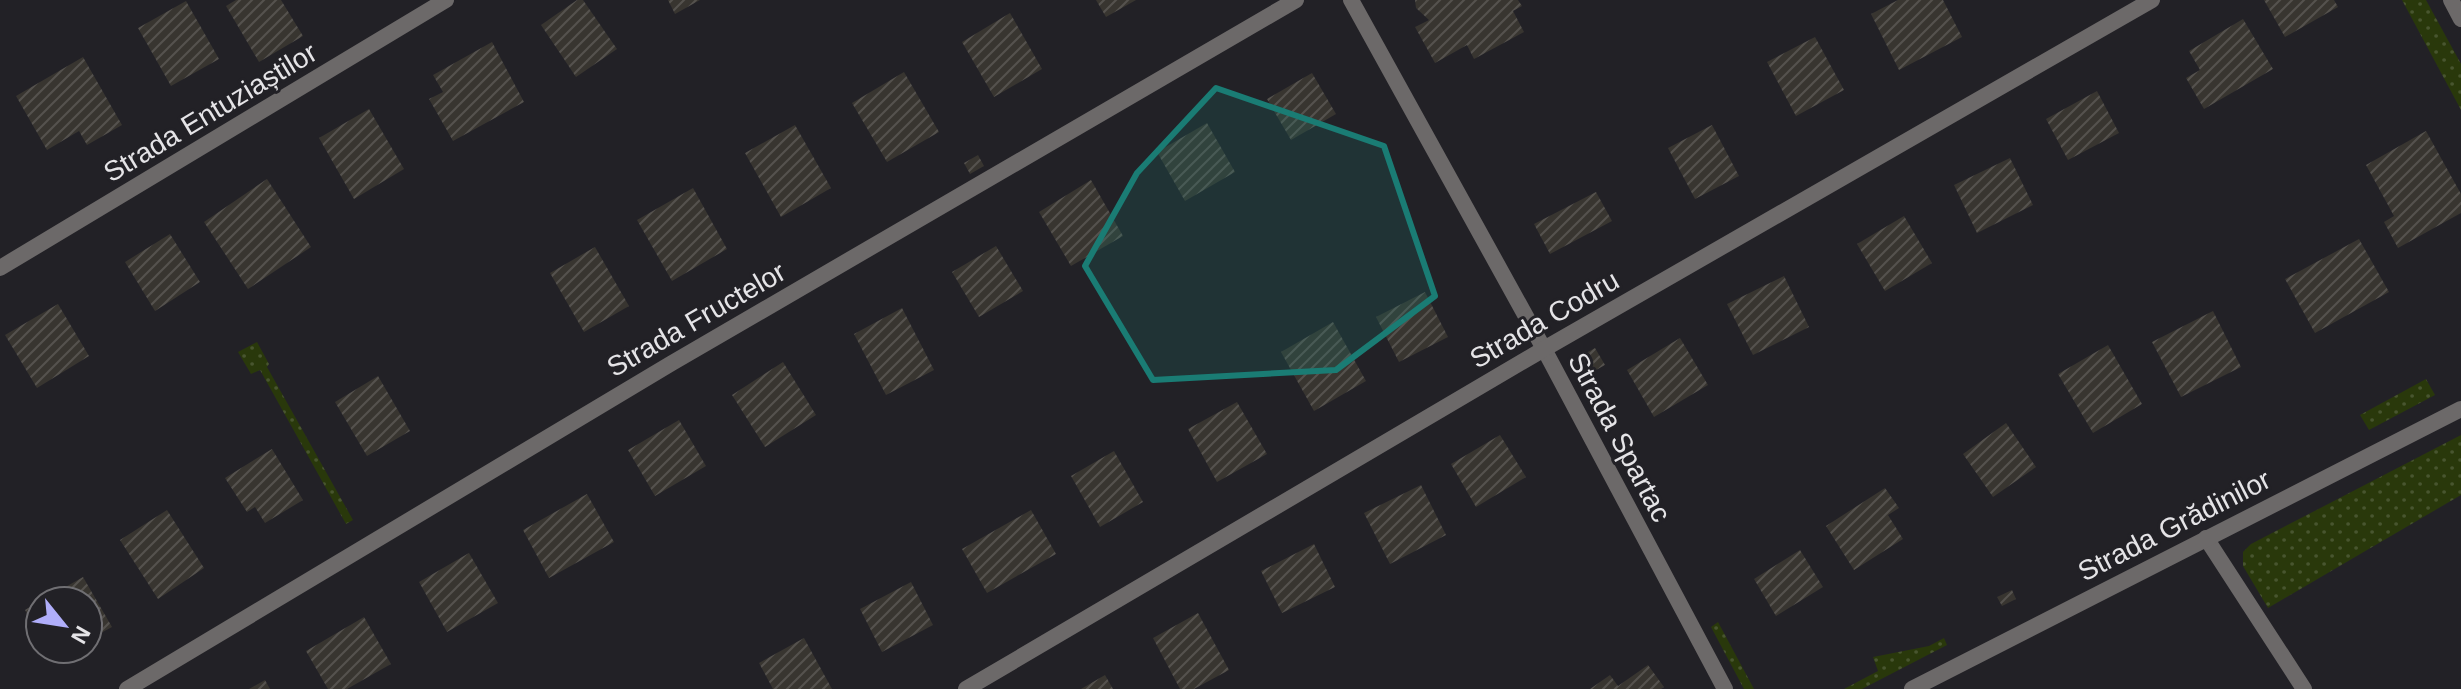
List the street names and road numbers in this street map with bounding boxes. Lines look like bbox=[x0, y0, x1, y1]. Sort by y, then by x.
street label: Strada Entuziaștilor bbox=[98, 37, 322, 188]
street label: Strada Fructelor bbox=[602, 256, 791, 383]
street label: Strada Codru bbox=[1464, 264, 1624, 374]
street label: Strada Spartac bbox=[1562, 347, 1677, 527]
street label: Strada Grădinilor bbox=[2073, 464, 2276, 587]

